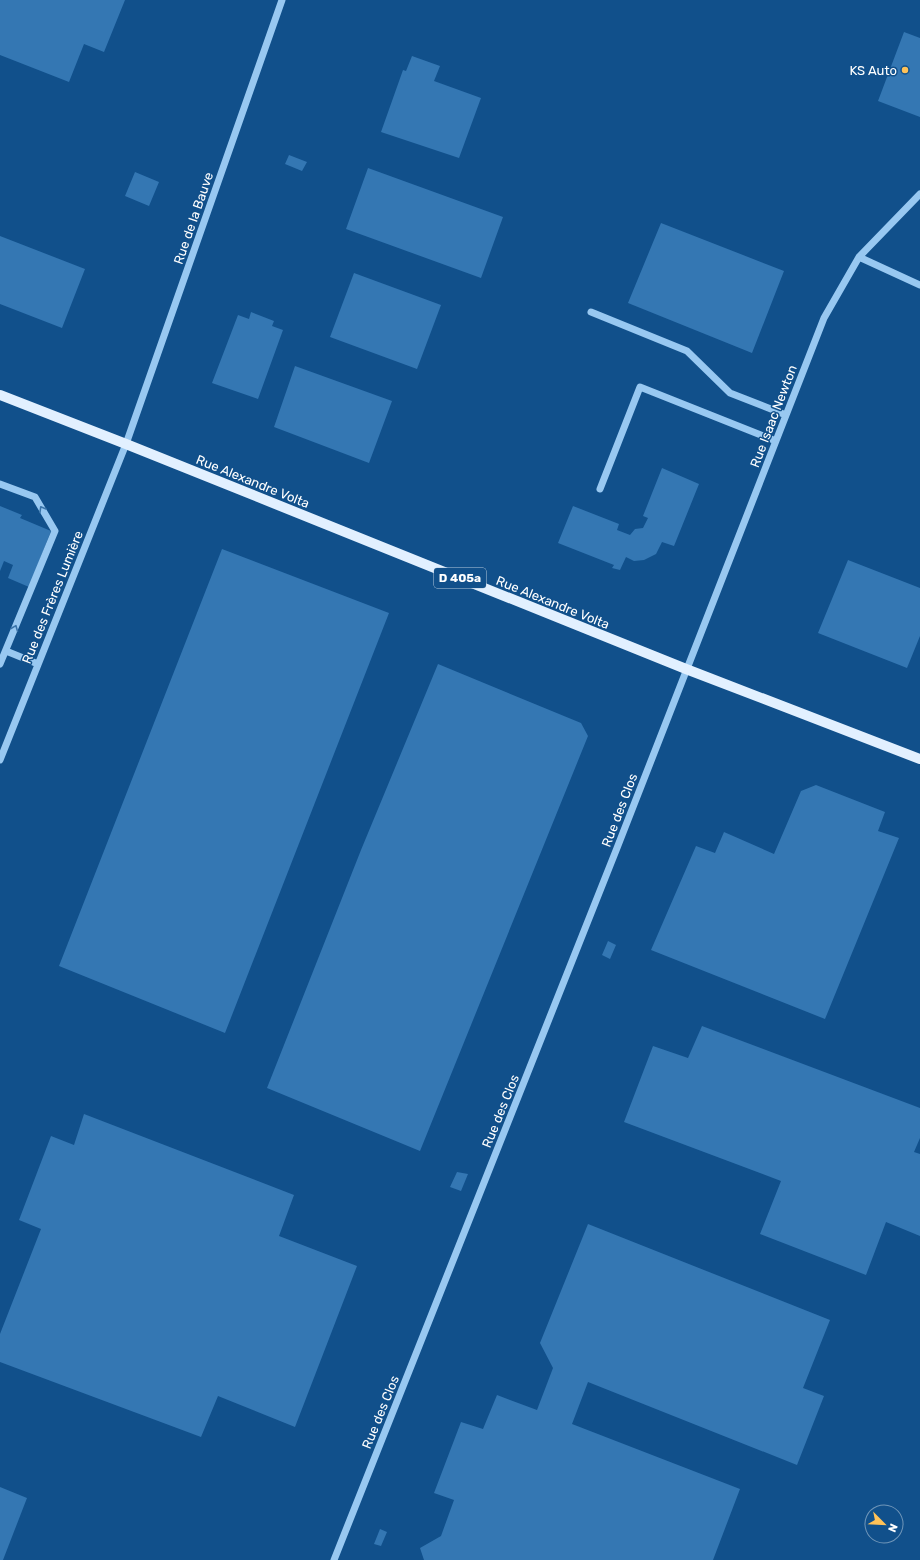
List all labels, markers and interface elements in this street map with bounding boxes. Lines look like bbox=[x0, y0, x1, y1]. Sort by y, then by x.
place label: KS Auto bbox=[849, 63, 897, 78]
marker: KS Auto bbox=[900, 65, 910, 75]
street label: Rue de la Bauve bbox=[171, 170, 216, 266]
street label: Rue Isaac Newton bbox=[747, 363, 800, 470]
street label: Rue Alexandre Volta bbox=[194, 452, 312, 511]
one-way arrow bbox=[40, 506, 47, 513]
street label: Rue des Frères Lumière bbox=[19, 529, 86, 666]
road number: D 405a bbox=[434, 568, 486, 588]
street label: Rue Alexandre Volta bbox=[494, 573, 612, 632]
one-way arrow bbox=[10, 625, 18, 633]
street label: Rue des Clos bbox=[599, 771, 640, 849]
street label: Rue des Clos bbox=[479, 1072, 522, 1150]
street label: Rue des Clos bbox=[359, 1373, 402, 1451]
north arrow bbox=[864, 1504, 904, 1544]
text: N bbox=[885, 1522, 900, 1534]

